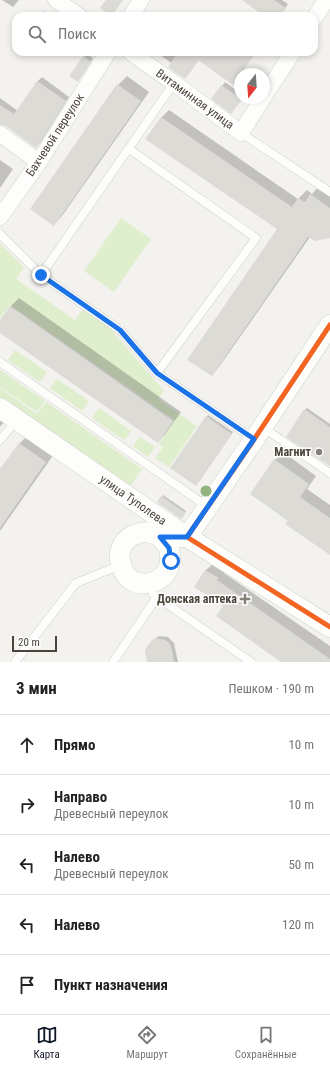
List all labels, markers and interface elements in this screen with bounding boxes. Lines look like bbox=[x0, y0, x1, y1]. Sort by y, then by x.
search box bbox=[12, 12, 318, 56]
icon: search bbox=[26, 23, 48, 45]
text: Поиск bbox=[58, 25, 97, 43]
street label: Витаминная улица bbox=[153, 66, 237, 132]
north arrow bbox=[234, 68, 270, 104]
street label: Бахчевой переулок bbox=[23, 91, 87, 179]
route end bbox=[32, 266, 50, 284]
place label: Магнит bbox=[274, 445, 312, 459]
marker: Магнит bbox=[314, 447, 324, 457]
street label: улица Туполева bbox=[97, 472, 169, 528]
route start bbox=[162, 552, 180, 570]
place label: Донская аптека bbox=[157, 592, 237, 606]
marker: Донская аптека bbox=[240, 594, 250, 604]
scale bar bbox=[12, 634, 57, 653]
text: 20 m bbox=[18, 636, 40, 649]
text: 3 мин bbox=[16, 678, 57, 698]
text: Пешком · 190 m bbox=[228, 681, 314, 696]
icon: ahead bbox=[16, 734, 38, 756]
text: Прямо bbox=[54, 736, 95, 754]
text: 10 m bbox=[288, 737, 314, 752]
text: Направо bbox=[54, 788, 107, 806]
icon: right bbox=[16, 794, 38, 816]
text: 10 m bbox=[288, 797, 314, 812]
text: Древесный переулок bbox=[54, 806, 169, 821]
text: Налево bbox=[54, 848, 100, 866]
icon: left bbox=[16, 854, 38, 876]
text: 50 m bbox=[288, 857, 314, 872]
text: Древесный переулок bbox=[54, 866, 169, 881]
icon: left bbox=[16, 914, 38, 936]
text: Налево bbox=[54, 916, 100, 934]
text: 120 m bbox=[282, 917, 314, 932]
icon: arrive bbox=[16, 974, 38, 996]
text: Пункт назначения bbox=[54, 976, 168, 994]
tab: Карта bbox=[33, 1024, 60, 1061]
tab: Маршрут bbox=[127, 1024, 168, 1061]
tab: Сохранённые bbox=[235, 1024, 297, 1061]

